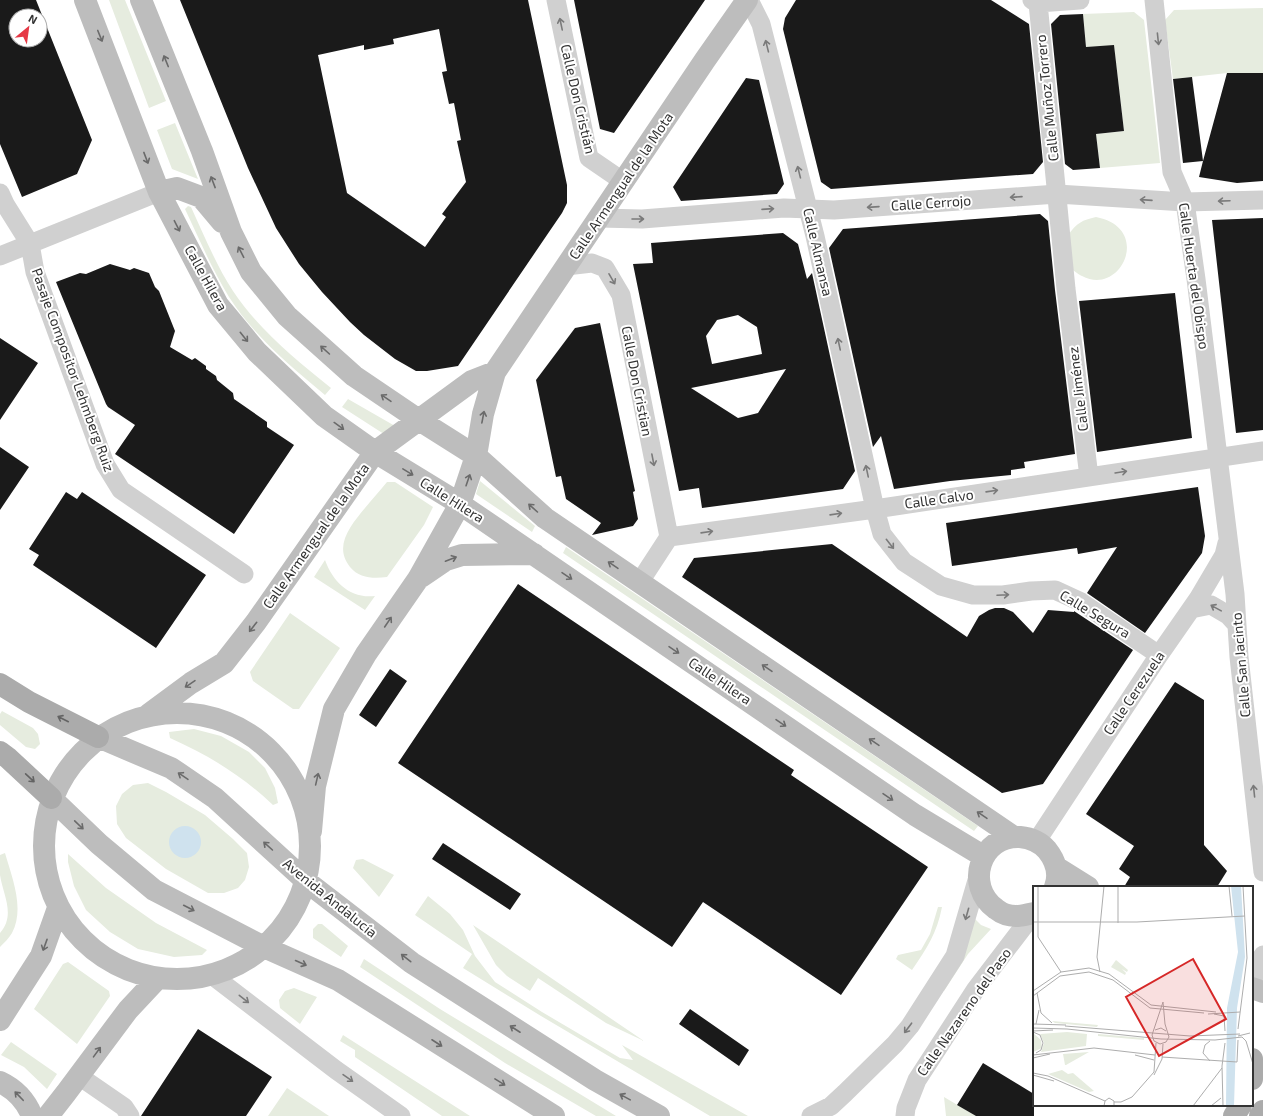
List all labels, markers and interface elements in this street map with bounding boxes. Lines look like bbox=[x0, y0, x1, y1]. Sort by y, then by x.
north arrow bbox=[8, 8, 48, 48]
text: N bbox=[26, 11, 40, 26]
one-way arrow bbox=[557, 18, 565, 31]
one-way arrow bbox=[96, 30, 104, 42]
one-way arrow bbox=[1154, 32, 1162, 45]
street label: Calle Muñoz Torrero bbox=[1031, 34, 1062, 162]
one-way arrow bbox=[763, 39, 770, 52]
street label: Calle Don Cristián bbox=[558, 42, 599, 155]
one-way arrow bbox=[162, 56, 169, 68]
street label: Calle Armengual de la Mota bbox=[565, 109, 676, 263]
one-way arrow bbox=[143, 151, 151, 163]
one-way arrow bbox=[795, 165, 802, 178]
one-way arrow bbox=[209, 177, 217, 189]
street label: Calle Cerrojo bbox=[890, 191, 972, 214]
one-way arrow bbox=[1010, 193, 1023, 200]
one-way arrow bbox=[1140, 196, 1153, 203]
one-way arrow bbox=[1218, 197, 1231, 205]
street label: Calle Huerta del Obispo bbox=[1176, 202, 1213, 350]
one-way arrow bbox=[867, 204, 880, 211]
one-way arrow bbox=[761, 206, 774, 213]
street label: Calle Almansa bbox=[800, 206, 837, 298]
one-way arrow bbox=[631, 215, 644, 223]
one-way arrow bbox=[174, 220, 182, 232]
street label: Calle Hilera bbox=[181, 242, 231, 314]
one-way arrow bbox=[237, 246, 244, 258]
street label: Pasaje Compositor Lehmberg Ruiz bbox=[29, 266, 118, 474]
one-way arrow bbox=[608, 273, 616, 285]
street label: Calle Don Cristian bbox=[618, 324, 657, 437]
one-way arrow bbox=[240, 331, 249, 342]
one-way arrow bbox=[834, 337, 842, 350]
one-way arrow bbox=[319, 346, 330, 355]
street label: Calle Jiménez bbox=[1064, 346, 1091, 432]
one-way arrow bbox=[381, 394, 392, 402]
one-way arrow bbox=[479, 411, 487, 424]
one-way arrow bbox=[333, 422, 344, 430]
one-way arrow bbox=[649, 453, 657, 466]
street label: Calle Armengual de la Mota bbox=[259, 460, 372, 612]
one-way arrow bbox=[862, 464, 870, 477]
one-way arrow bbox=[1114, 468, 1127, 476]
one-way arrow bbox=[402, 469, 414, 477]
street label: Calle Hilera bbox=[417, 473, 487, 526]
one-way arrow bbox=[465, 473, 472, 486]
street label: Calle Calvo bbox=[903, 485, 975, 512]
one-way arrow bbox=[985, 487, 998, 495]
one-way arrow bbox=[529, 504, 539, 513]
one-way arrow bbox=[829, 510, 842, 518]
one-way arrow bbox=[700, 528, 713, 536]
one-way arrow bbox=[886, 539, 894, 550]
one-way arrow bbox=[445, 554, 457, 562]
one-way arrow bbox=[608, 561, 619, 569]
one-way arrow bbox=[561, 572, 572, 580]
street label: Calle Segura bbox=[1057, 586, 1134, 641]
one-way arrow bbox=[996, 591, 1009, 598]
one-way arrow bbox=[1210, 604, 1222, 612]
street label: Calle San Jacinto bbox=[1227, 612, 1254, 718]
one-way arrow bbox=[384, 617, 392, 628]
one-way arrow bbox=[248, 621, 257, 632]
one-way arrow bbox=[668, 646, 679, 654]
street label: Calle Cerezuela bbox=[1099, 648, 1168, 738]
street label: Calle Hilera bbox=[686, 653, 755, 708]
one-way arrow bbox=[762, 664, 773, 672]
one-way arrow bbox=[185, 680, 196, 688]
one-way arrow bbox=[58, 715, 70, 722]
one-way arrow bbox=[775, 719, 786, 727]
one-way arrow bbox=[869, 738, 880, 746]
one-way arrow bbox=[178, 772, 189, 780]
one-way arrow bbox=[314, 772, 321, 785]
one-way arrow bbox=[25, 773, 35, 783]
one-way arrow bbox=[1251, 785, 1258, 798]
one-way arrow bbox=[883, 793, 894, 801]
one-way arrow bbox=[976, 811, 987, 819]
one-way arrow bbox=[74, 820, 84, 830]
one-way arrow bbox=[263, 841, 273, 851]
street label: Avenida Andalucía bbox=[280, 854, 381, 941]
inset map bbox=[1033, 886, 1253, 1106]
one-way arrow bbox=[183, 905, 195, 912]
one-way arrow bbox=[963, 908, 970, 921]
one-way arrow bbox=[41, 938, 48, 951]
street label: Calle Nazareno del Paso bbox=[913, 944, 1014, 1079]
one-way arrow bbox=[400, 954, 411, 962]
one-way arrow bbox=[295, 960, 307, 967]
one-way arrow bbox=[239, 995, 250, 1004]
one-way arrow bbox=[904, 1023, 912, 1034]
one-way arrow bbox=[510, 1025, 521, 1033]
one-way arrow bbox=[431, 1039, 443, 1047]
one-way arrow bbox=[93, 1046, 101, 1057]
one-way arrow bbox=[342, 1074, 353, 1082]
one-way arrow bbox=[494, 1079, 506, 1087]
one-way arrow bbox=[14, 1091, 24, 1101]
one-way arrow bbox=[619, 1093, 631, 1100]

